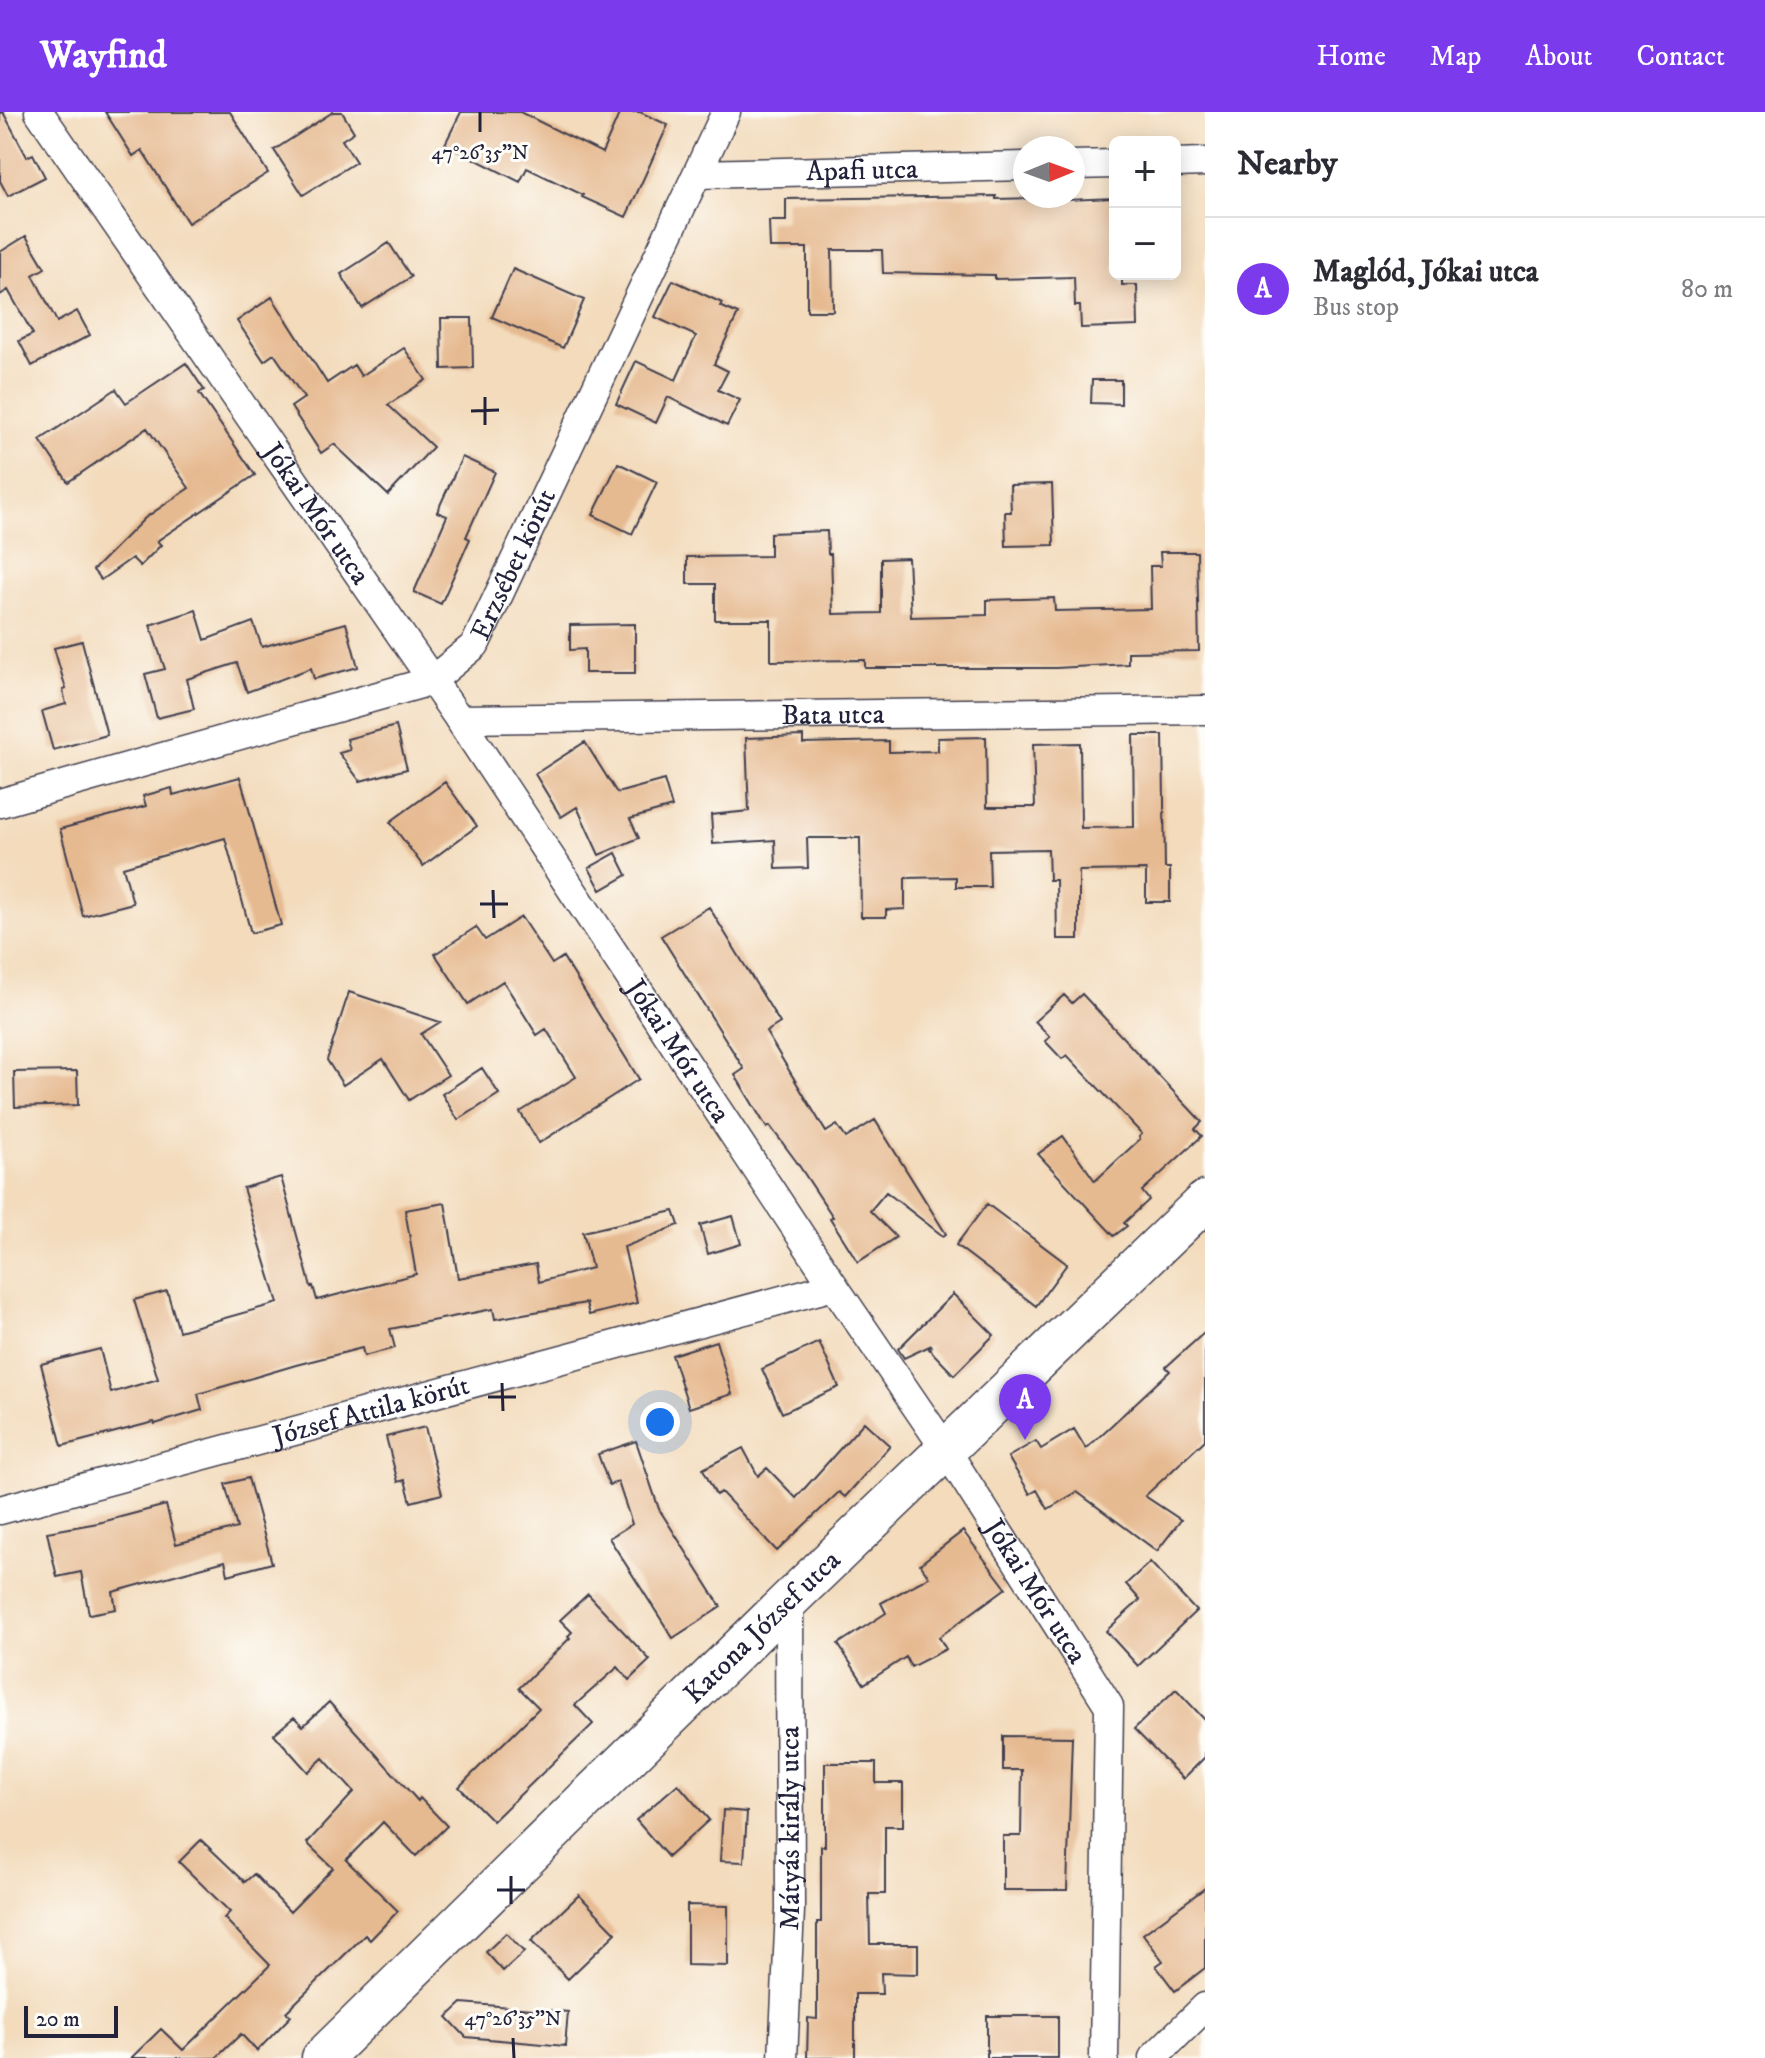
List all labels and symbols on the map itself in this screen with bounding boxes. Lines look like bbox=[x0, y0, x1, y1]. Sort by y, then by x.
north arrow bbox=[1013, 136, 1085, 208]
text: 47°26'35"N bbox=[432, 141, 528, 166]
street label: Apafi utca bbox=[806, 151, 918, 189]
street label: Jókai Mór utca bbox=[254, 433, 378, 591]
street label: Erzsébet körút bbox=[462, 483, 564, 646]
street label: Bata utca bbox=[781, 696, 885, 733]
street label: Jókai Mór utca bbox=[617, 970, 739, 1129]
street label: József Attila körút bbox=[266, 1367, 473, 1454]
pin: A bbox=[999, 1374, 1051, 1440]
your location bbox=[640, 1402, 680, 1442]
street label: Jókai Mór utca bbox=[975, 1510, 1095, 1670]
street label: Katona József utca bbox=[676, 1543, 848, 1711]
street label: Mátyás király utca bbox=[772, 1726, 808, 1931]
scale bar bbox=[24, 2002, 118, 2038]
text: 47°26'35"N bbox=[465, 2007, 561, 2032]

